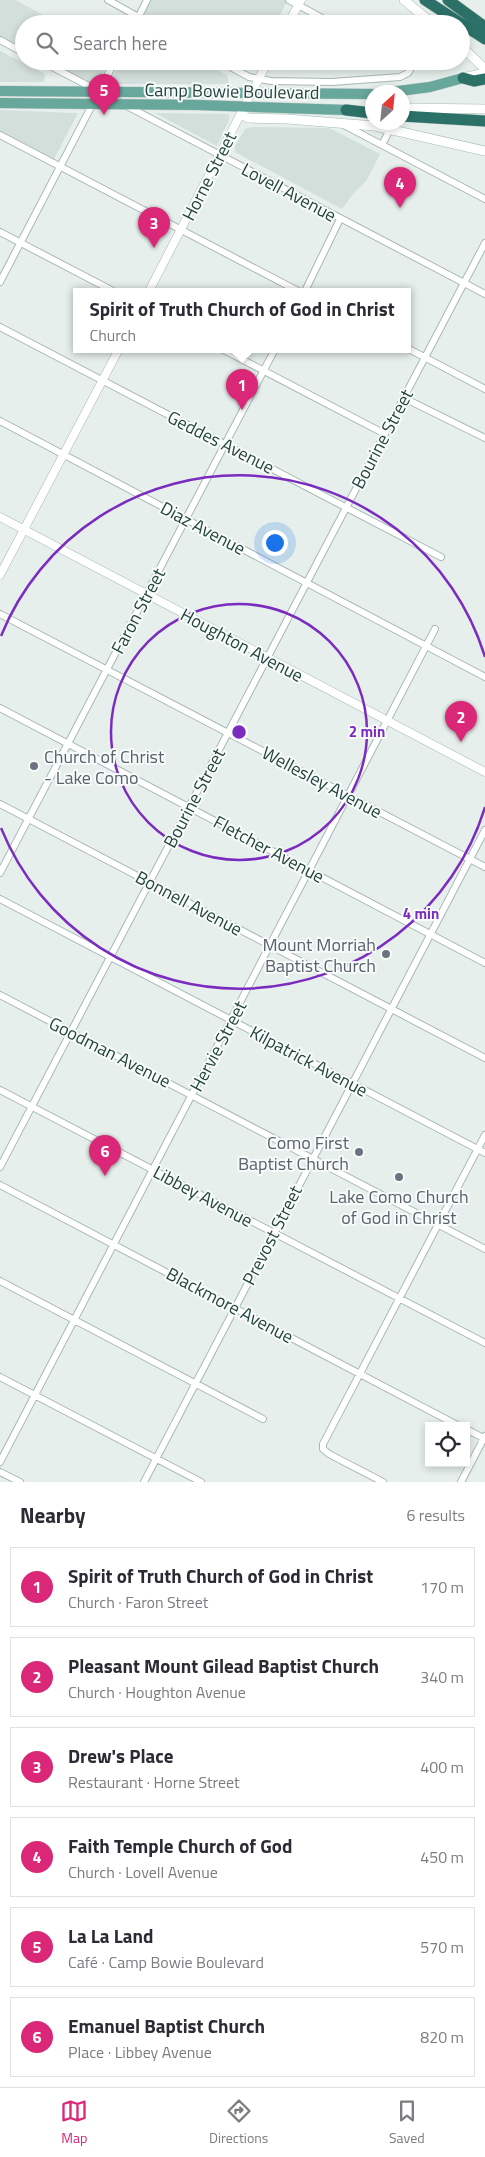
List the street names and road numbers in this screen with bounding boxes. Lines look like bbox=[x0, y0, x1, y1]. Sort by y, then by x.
street label: Camp Bowie Boulevard bbox=[144, 76, 320, 106]
street label: Horne Street bbox=[175, 126, 243, 225]
street label: Lovell Avenue bbox=[237, 156, 341, 228]
street label: Bourine Street bbox=[344, 384, 420, 494]
street label: Geddes Avenue bbox=[163, 403, 279, 481]
street label: Diaz Avenue bbox=[156, 494, 250, 562]
street label: Faron Street bbox=[104, 563, 172, 659]
street label: Houghton Avenue bbox=[176, 601, 308, 689]
street label: Wellesley Avenue bbox=[257, 739, 387, 825]
street label: Bourine Street bbox=[156, 743, 232, 853]
street label: Fletcher Avenue bbox=[209, 808, 329, 890]
street label: Bonnell Avenue bbox=[131, 863, 247, 943]
street label: Hervie Street bbox=[183, 995, 254, 1096]
street label: Goodman Avenue bbox=[44, 1010, 176, 1094]
street label: Kilpatrick Avenue bbox=[245, 1019, 373, 1103]
street label: Libbey Avenue bbox=[148, 1158, 258, 1234]
street label: Prevost Street bbox=[235, 1180, 309, 1290]
street label: Blackmore Avenue bbox=[162, 1260, 298, 1350]

